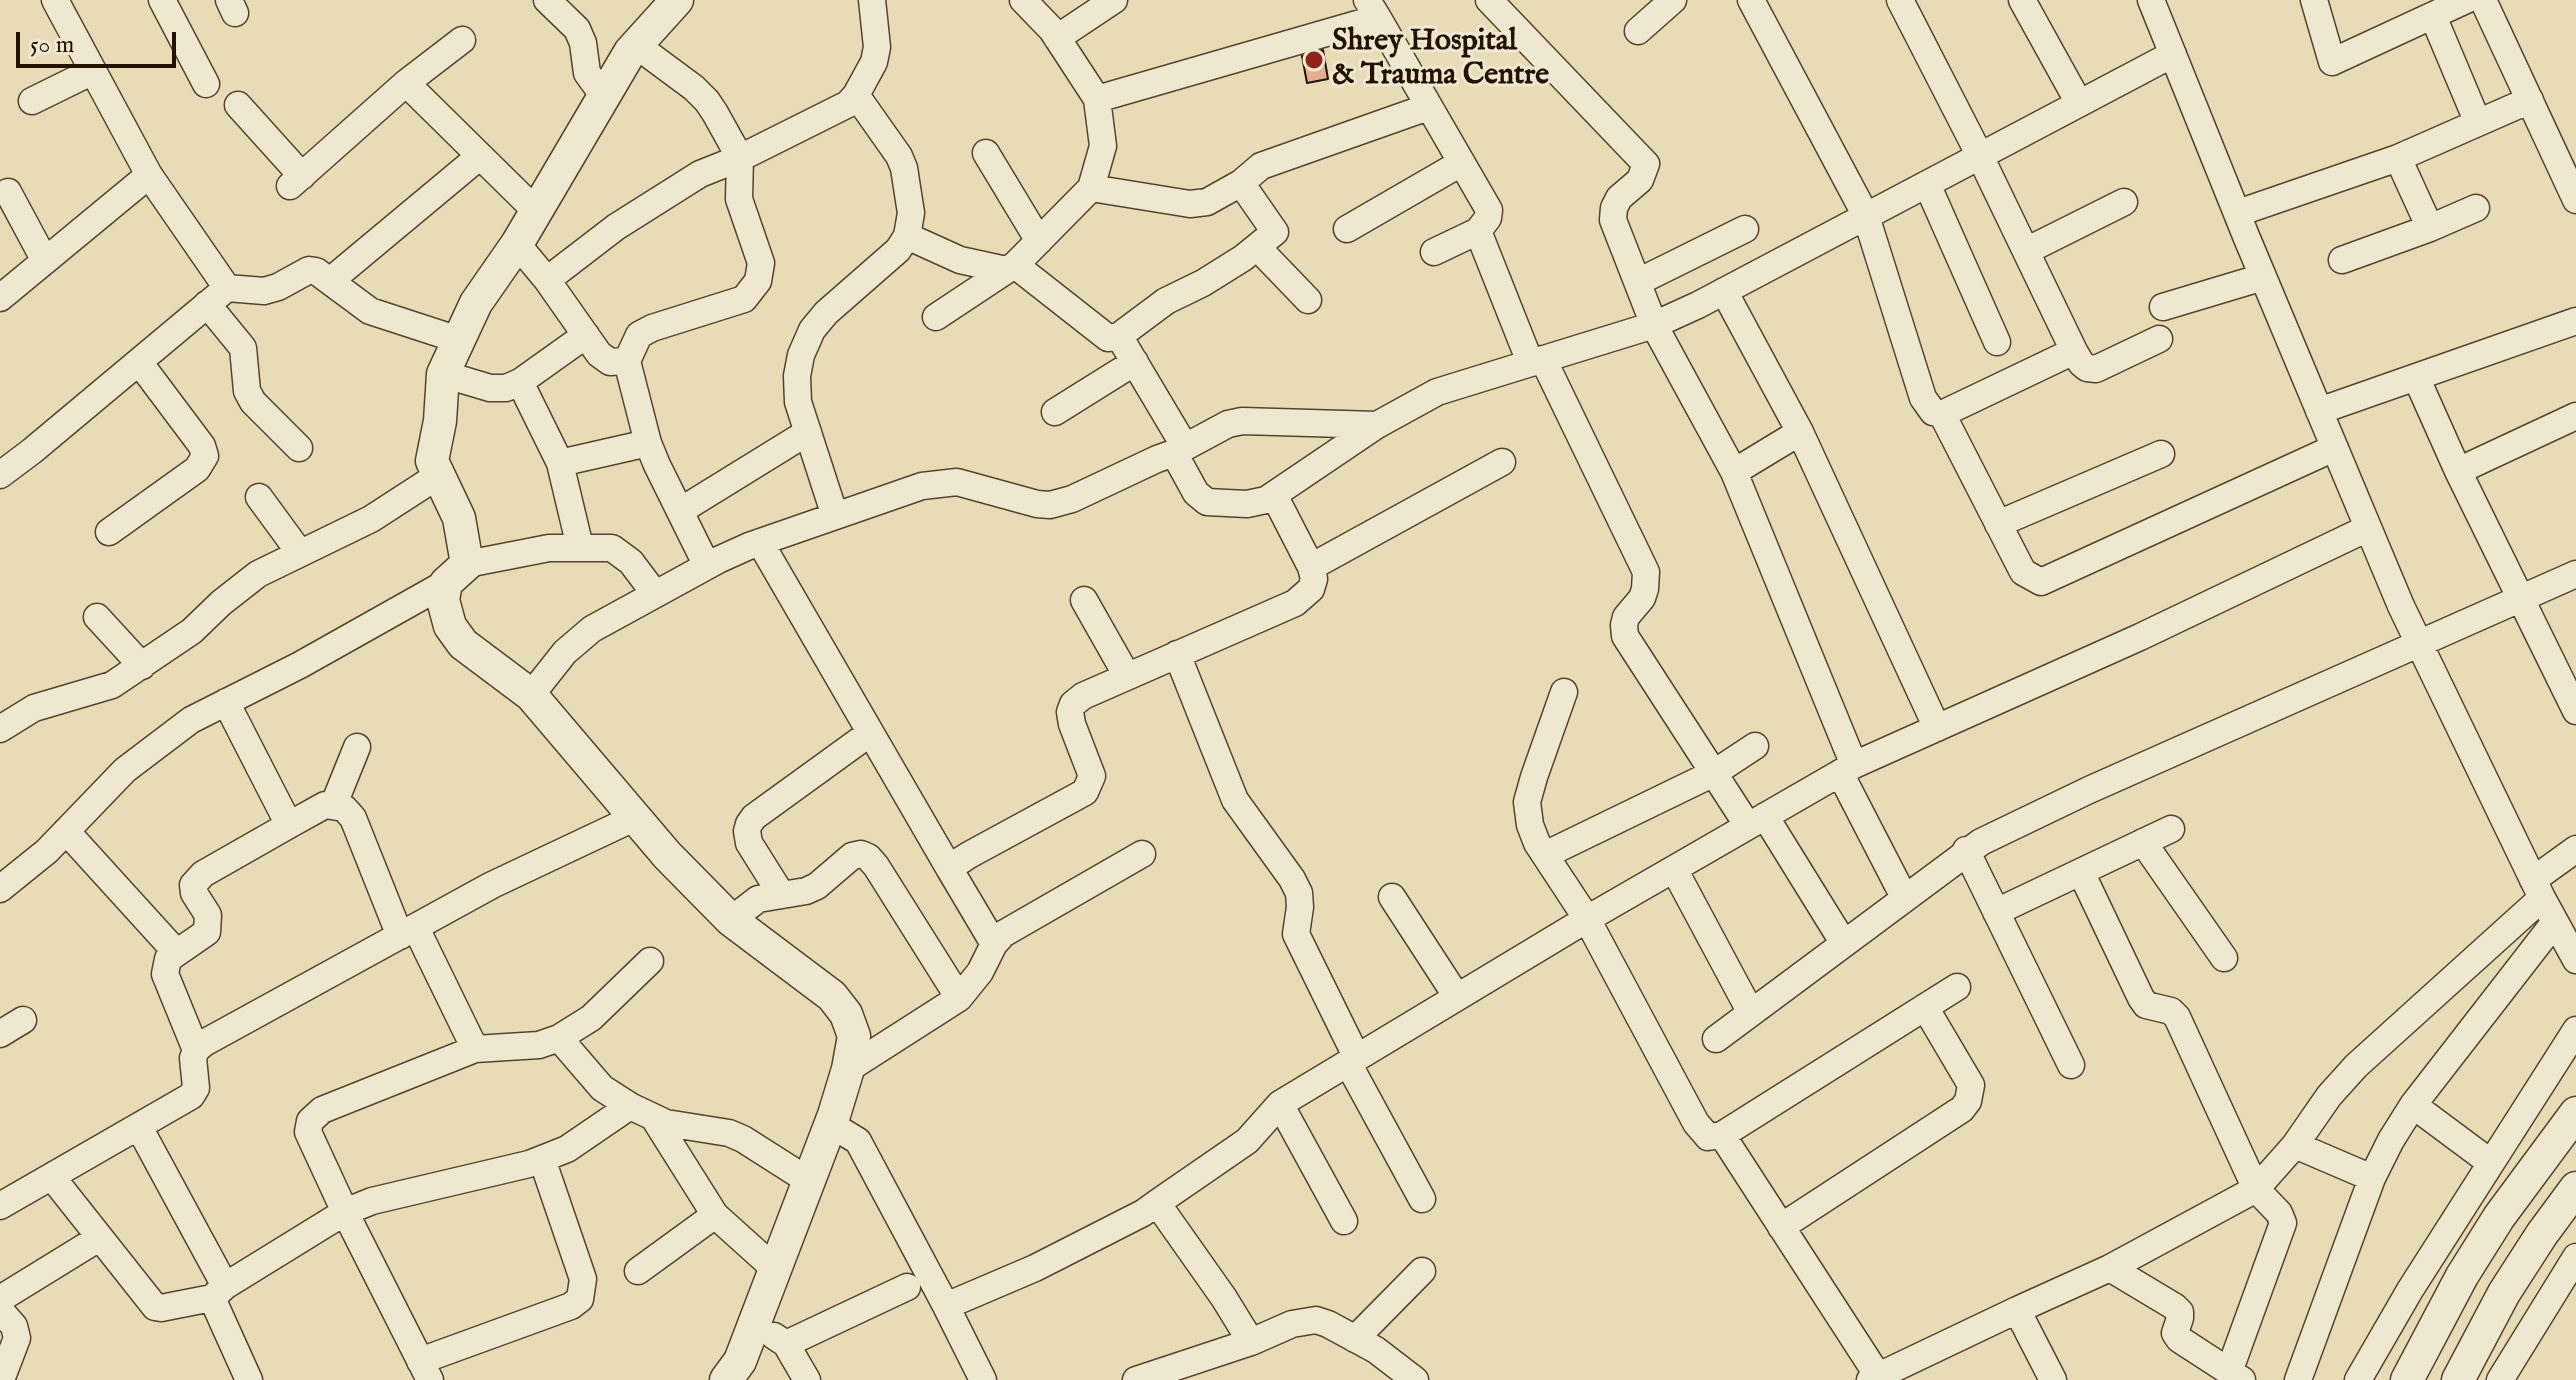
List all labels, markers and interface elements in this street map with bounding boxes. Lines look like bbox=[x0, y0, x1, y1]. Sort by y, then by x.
scale bar bbox=[20, 16, 180, 66]
place label: Shrey Hospital & Trauma Centre bbox=[1332, 25, 1549, 96]
text: 50 m bbox=[30, 30, 74, 61]
marker: Shrey Hospital & Trauma Centre bbox=[1303, 49, 1325, 71]

